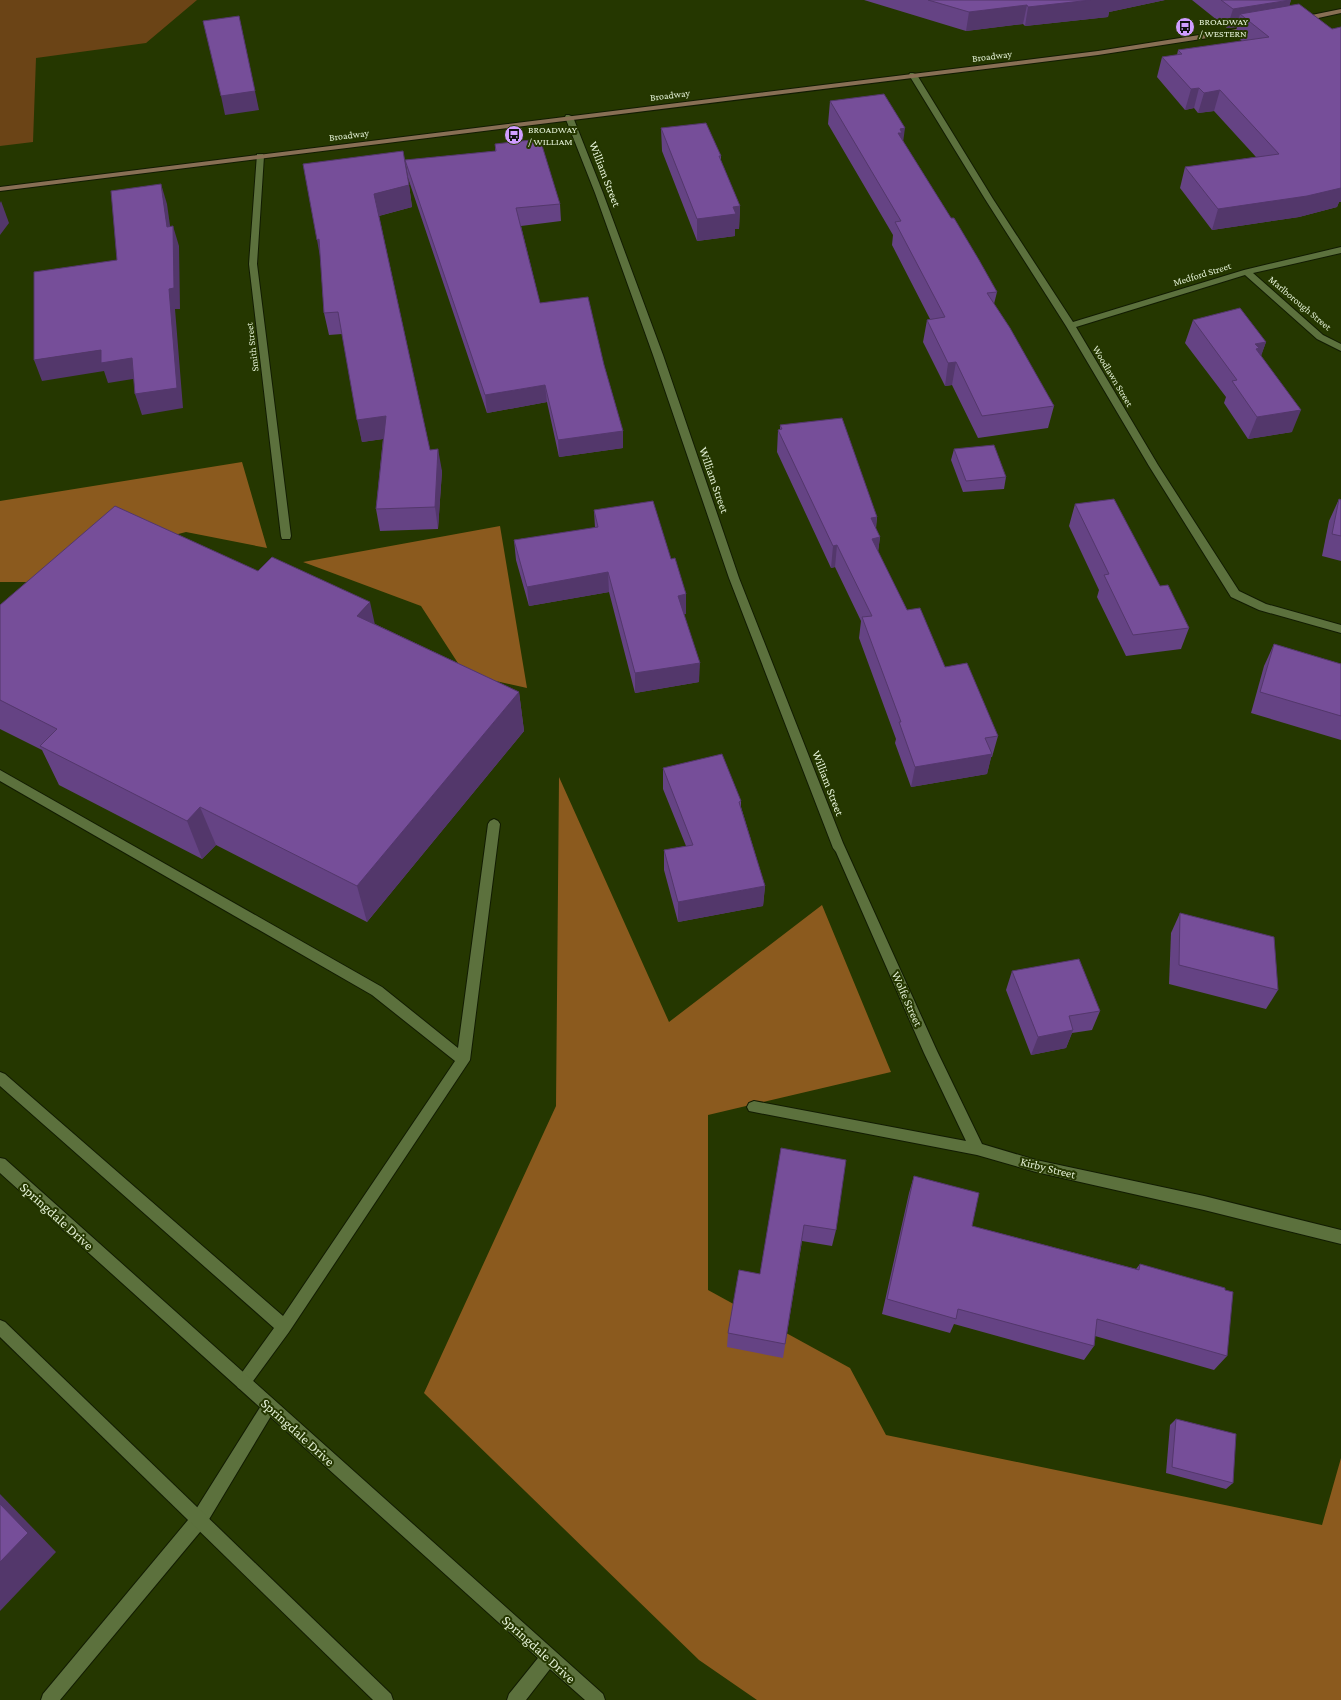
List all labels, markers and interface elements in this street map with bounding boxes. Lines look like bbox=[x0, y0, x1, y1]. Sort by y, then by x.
bus stop icon: BROADWAY / WESTERN bbox=[1174, 16, 1196, 38]
place label: BROADWAY / WESTERN bbox=[1199, 16, 1249, 39]
street label: Broadway bbox=[971, 48, 1013, 64]
street label: Broadway bbox=[649, 87, 691, 103]
bus stop icon: BROADWAY / WILLIAM bbox=[503, 124, 525, 146]
place label: BROADWAY / WILLIAM bbox=[528, 124, 578, 147]
street label: Broadway bbox=[328, 127, 370, 143]
street label: William Street bbox=[586, 139, 624, 210]
street label: Medford Street bbox=[1172, 260, 1233, 288]
street label: Marlborough Street bbox=[1266, 274, 1334, 333]
street label: Smith Street bbox=[243, 321, 260, 372]
street label: Woodlawn Street bbox=[1090, 344, 1136, 409]
street label: William Street bbox=[696, 445, 732, 516]
street label: William Street bbox=[809, 748, 847, 819]
street label: Wolfe Street bbox=[889, 969, 926, 1030]
street label: Kirby Street bbox=[1019, 1154, 1078, 1182]
street label: Springdale Drive bbox=[17, 1179, 97, 1253]
street label: Springdale Drive bbox=[258, 1395, 338, 1469]
street label: Springdale Drive bbox=[499, 1612, 579, 1686]

